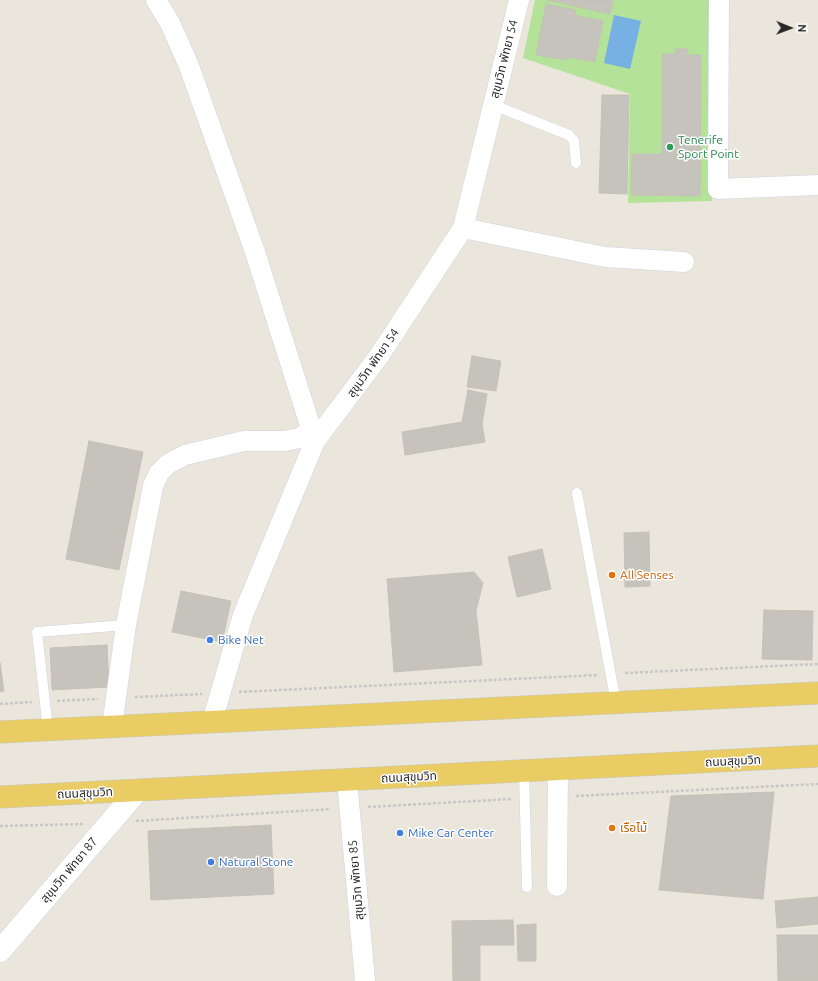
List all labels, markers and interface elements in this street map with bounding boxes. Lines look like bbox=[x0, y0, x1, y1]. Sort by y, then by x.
north arrow bbox=[770, 8, 810, 48]
street label: สุขุมวิท พัทยา 54 bbox=[487, 18, 521, 100]
text: N bbox=[796, 24, 808, 32]
place label: Tenerife Sport Point bbox=[678, 133, 739, 161]
marker: Tenerife Sport Point bbox=[665, 142, 675, 152]
street label: สุขุมวิท พัทยา 54 bbox=[344, 326, 402, 400]
place label: All Senses bbox=[620, 568, 674, 582]
marker: All Senses bbox=[607, 570, 617, 580]
place label: Bike Net bbox=[218, 633, 264, 647]
marker: Bike Net bbox=[205, 635, 215, 645]
street label: ถนนสุขุมวิท bbox=[705, 752, 761, 770]
street label: ถนนสุขุมวิท bbox=[381, 768, 437, 786]
street label: ถนนสุขุมวิท bbox=[57, 784, 113, 802]
place label: เรือไม้ bbox=[620, 821, 647, 835]
marker: เรือไม้ bbox=[607, 823, 617, 833]
place label: Mike Car Center bbox=[408, 826, 494, 840]
marker: Mike Car Center bbox=[395, 828, 405, 838]
street label: สุขุมวิท พัทยา 87 bbox=[38, 834, 100, 906]
street label: สุขุมวิท พัทยา 85 bbox=[345, 839, 367, 921]
place label: Natural Stone bbox=[219, 855, 293, 869]
marker: Natural Stone bbox=[206, 857, 216, 867]

